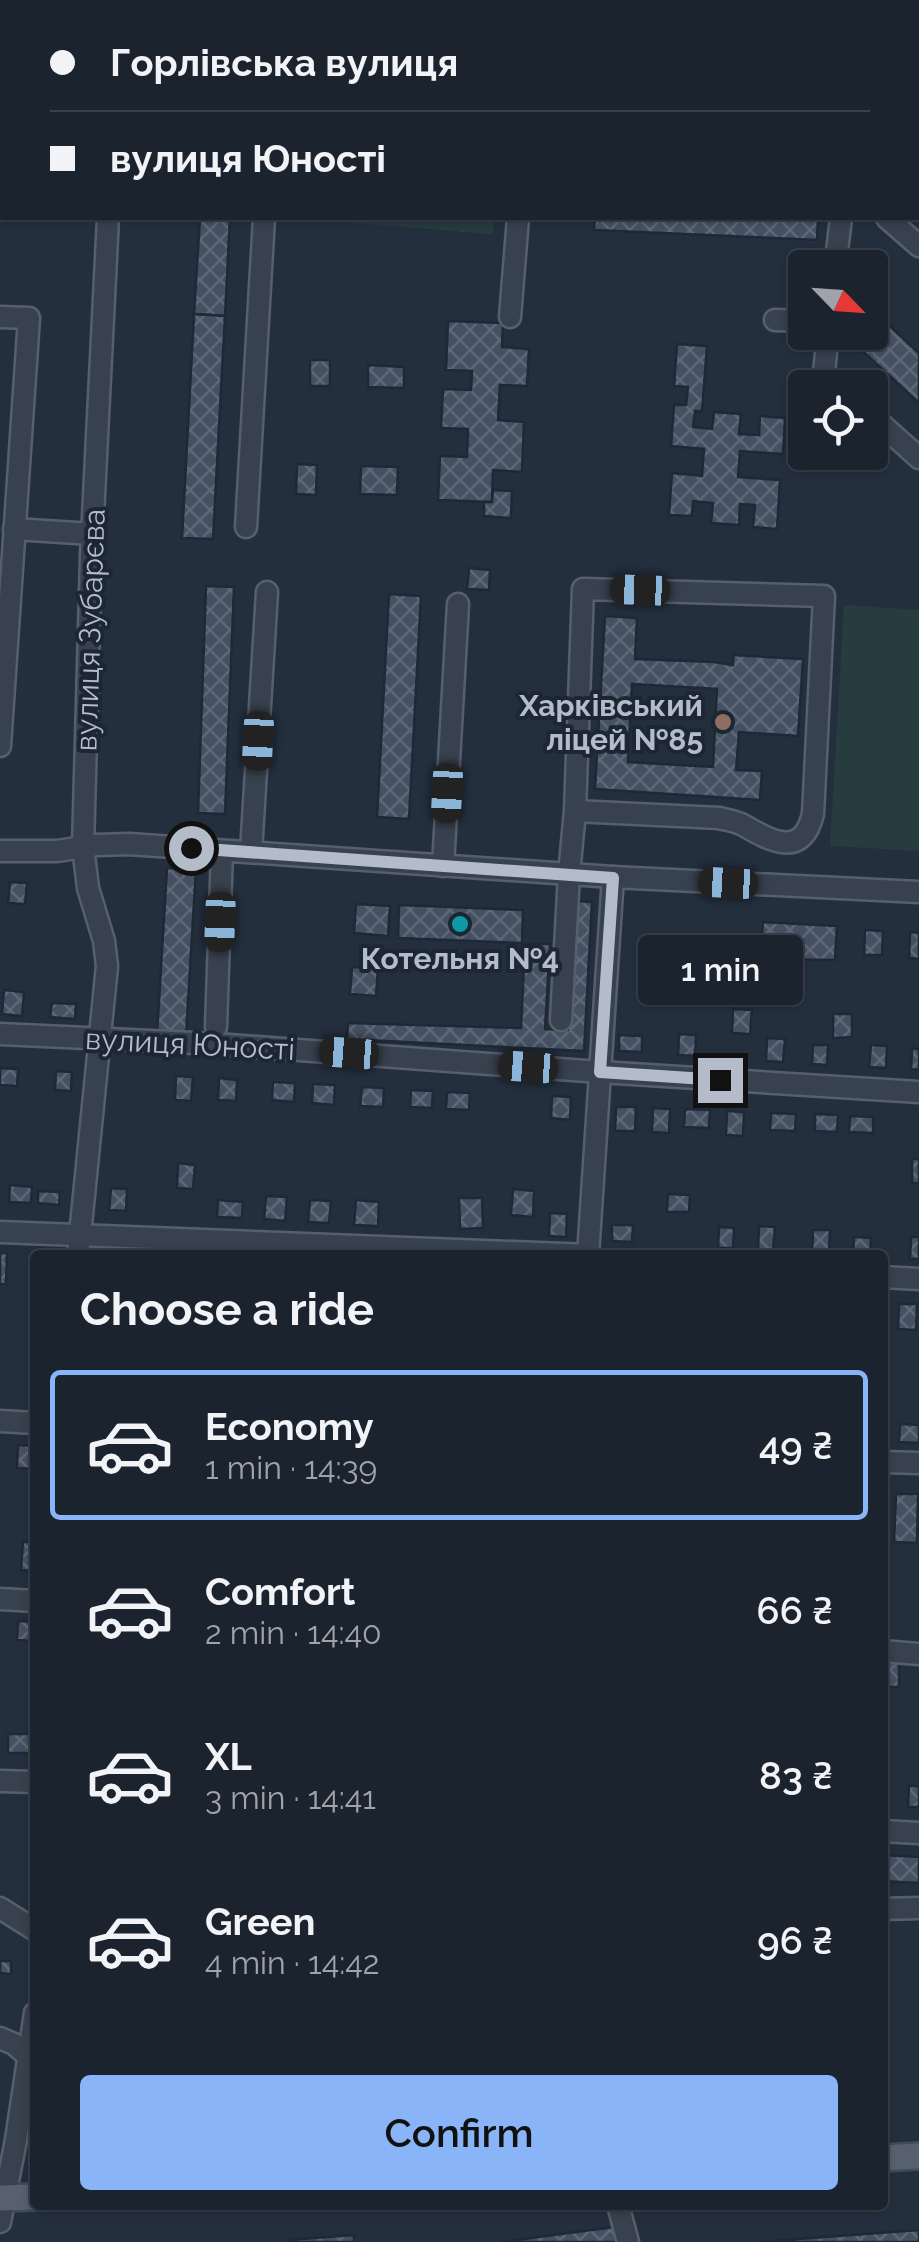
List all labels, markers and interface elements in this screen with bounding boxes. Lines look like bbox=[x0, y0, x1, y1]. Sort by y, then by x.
text: Горлівська вулиця bbox=[110, 40, 458, 85]
text: вулиця Юності bbox=[110, 136, 386, 181]
north arrow bbox=[788, 250, 888, 350]
map controls bbox=[788, 250, 888, 470]
button: locate bbox=[788, 370, 888, 470]
street label: вулиця Зубарєва bbox=[68, 508, 112, 752]
car bbox=[609, 574, 671, 606]
place label: Харківський ліцей №85 bbox=[518, 688, 703, 757]
car bbox=[241, 710, 275, 772]
marker: Харківський ліцей №85 bbox=[712, 711, 734, 733]
car bbox=[430, 762, 464, 824]
route start bbox=[169, 826, 214, 871]
car bbox=[697, 866, 759, 900]
car bbox=[204, 891, 236, 953]
marker: Котельня №4 bbox=[449, 913, 471, 935]
callout: 1 min bbox=[638, 935, 802, 1005]
place label: Котельня №4 bbox=[361, 941, 559, 976]
text: 1 min bbox=[681, 951, 760, 988]
street label: вулиця Юності bbox=[84, 1021, 296, 1067]
car bbox=[318, 1036, 380, 1070]
car bbox=[497, 1050, 559, 1084]
route end bbox=[698, 1058, 743, 1103]
text: Choose a ride bbox=[80, 1283, 374, 1336]
icon: car bbox=[85, 1400, 175, 1490]
text: Economy bbox=[205, 1404, 374, 1449]
text: 49 ₴ bbox=[759, 1423, 833, 1468]
text: 1 min · 14:39 bbox=[205, 1449, 377, 1486]
icon: car bbox=[85, 1565, 175, 1655]
text: Comfort bbox=[205, 1569, 355, 1614]
text: 66 ₴ bbox=[757, 1588, 833, 1633]
text: 2 min · 14:40 bbox=[205, 1614, 381, 1651]
icon: car bbox=[85, 1730, 175, 1820]
text: XL bbox=[205, 1734, 252, 1779]
text: 83 ₴ bbox=[759, 1753, 833, 1798]
text: 3 min · 14:41 bbox=[205, 1779, 376, 1816]
icon: car bbox=[85, 1895, 175, 1985]
text: Green bbox=[205, 1899, 315, 1944]
text: 96 ₴ bbox=[757, 1918, 833, 1963]
text: 4 min · 14:42 bbox=[205, 1944, 379, 1981]
button: Confirm bbox=[80, 2075, 838, 2190]

